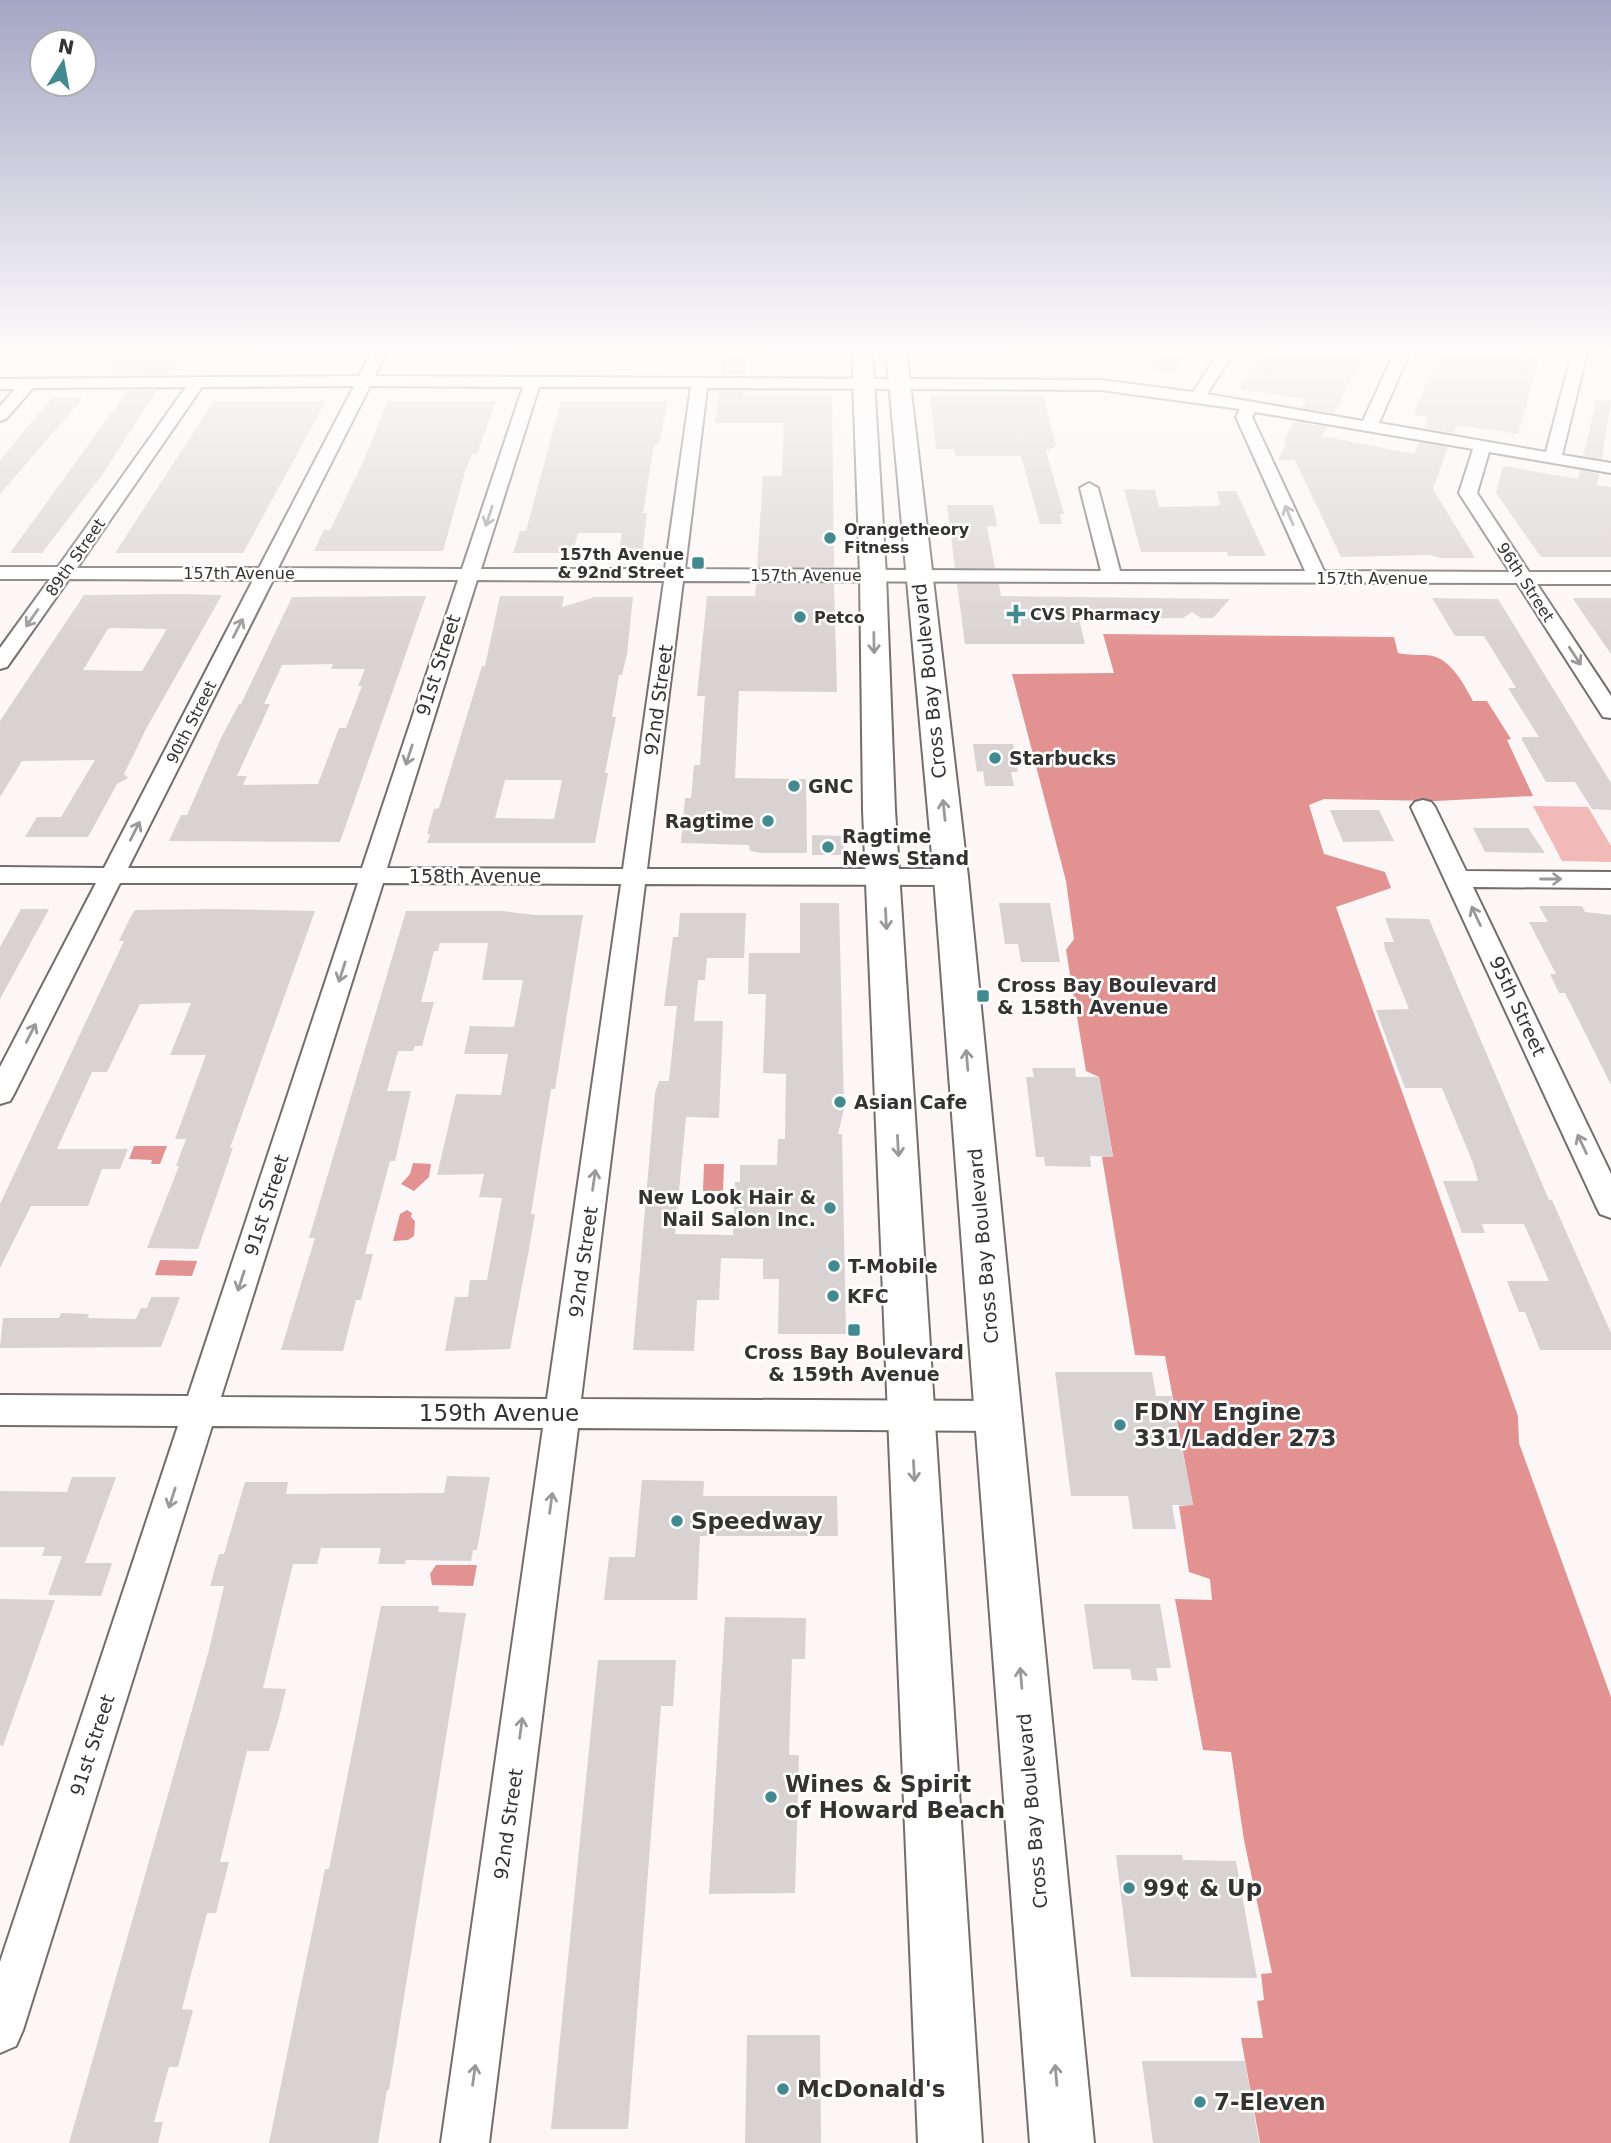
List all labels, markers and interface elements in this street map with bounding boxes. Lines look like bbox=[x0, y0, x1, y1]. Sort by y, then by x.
north arrow bbox=[28, 28, 98, 98]
text: N bbox=[56, 34, 76, 59]
one-way arrow bbox=[1282, 504, 1295, 526]
one-way arrow bbox=[482, 505, 495, 527]
street label: 89th Street bbox=[42, 515, 109, 600]
place label: Orangetheory Fitness bbox=[844, 520, 970, 557]
marker: Orangetheory Fitness bbox=[822, 530, 838, 546]
street label: 96th Street bbox=[1493, 539, 1558, 625]
place label: 157th Avenue & 92nd Street bbox=[557, 545, 684, 582]
marker: 157th Avenue & 92nd Street bbox=[690, 555, 706, 571]
street label: 157th Avenue bbox=[183, 564, 295, 583]
street label: 157th Avenue bbox=[750, 566, 862, 585]
street label: 157th Avenue bbox=[1316, 569, 1428, 588]
street label: Cross Bay Boulevard bbox=[908, 582, 950, 780]
place label: CVS Pharmacy bbox=[1030, 605, 1161, 624]
marker: CVS Pharmacy bbox=[1008, 606, 1024, 622]
one-way arrow bbox=[25, 608, 39, 627]
place label: Petco bbox=[814, 608, 865, 627]
marker: Petco bbox=[792, 609, 808, 625]
street label: 91st Street bbox=[411, 612, 465, 718]
one-way arrow bbox=[232, 618, 246, 639]
one-way arrow bbox=[868, 631, 881, 654]
street label: 92nd Street bbox=[639, 643, 677, 757]
one-way arrow bbox=[1567, 646, 1582, 665]
street label: 90th Street bbox=[162, 678, 220, 767]
one-way arrow bbox=[402, 743, 414, 765]
place label: Starbucks bbox=[1009, 747, 1116, 769]
marker: Starbucks bbox=[987, 750, 1003, 766]
place label: GNC bbox=[808, 775, 853, 797]
marker: GNC bbox=[786, 778, 802, 794]
one-way arrow bbox=[937, 799, 950, 821]
place label: Ragtime bbox=[665, 810, 754, 832]
marker: Ragtime bbox=[760, 813, 776, 829]
one-way arrow bbox=[129, 821, 142, 842]
place label: Ragtime News Stand bbox=[842, 825, 969, 869]
marker: Ragtime News Stand bbox=[820, 839, 836, 855]
street label: 158th Avenue bbox=[409, 865, 541, 887]
one-way arrow bbox=[1539, 872, 1562, 886]
one-way arrow bbox=[1469, 906, 1482, 927]
one-way arrow bbox=[880, 907, 893, 930]
street label: 95th Street bbox=[1485, 953, 1551, 1059]
one-way arrow bbox=[334, 960, 347, 982]
place label: Cross Bay Boulevard & 158th Avenue bbox=[997, 974, 1217, 1018]
marker: Cross Bay Boulevard & 158th Avenue bbox=[975, 988, 991, 1004]
one-way arrow bbox=[25, 1023, 39, 1044]
one-way arrow bbox=[960, 1050, 973, 1072]
place label: Asian Cafe bbox=[854, 1091, 967, 1113]
marker: Asian Cafe bbox=[832, 1094, 848, 1110]
one-way arrow bbox=[1575, 1134, 1588, 1155]
one-way arrow bbox=[891, 1135, 904, 1158]
street label: Cross Bay Boulevard bbox=[963, 1147, 1003, 1345]
street label: 91st Street bbox=[239, 1152, 293, 1258]
one-way arrow bbox=[587, 1169, 600, 1192]
place label: New Look Hair & Nail Salon Inc. bbox=[638, 1186, 816, 1230]
marker: New Look Hair & Nail Salon Inc. bbox=[822, 1200, 838, 1216]
street label: 92nd Street bbox=[564, 1205, 602, 1319]
place label: T-Mobile bbox=[848, 1255, 938, 1277]
marker: T-Mobile bbox=[826, 1258, 842, 1274]
one-way arrow bbox=[234, 1270, 247, 1292]
place label: KFC bbox=[847, 1285, 889, 1307]
marker: KFC bbox=[825, 1288, 841, 1304]
marker: Cross Bay Boulevard & 159th Avenue bbox=[846, 1322, 862, 1338]
place label: Cross Bay Boulevard & 159th Avenue bbox=[744, 1341, 964, 1385]
place label: FDNY Engine 331/Ladder 273 bbox=[1134, 1399, 1336, 1451]
street label: 159th Avenue bbox=[419, 1400, 579, 1426]
marker: FDNY Engine 331/Ladder 273 bbox=[1112, 1417, 1128, 1433]
one-way arrow bbox=[908, 1460, 921, 1483]
one-way arrow bbox=[164, 1487, 177, 1509]
one-way arrow bbox=[544, 1492, 557, 1515]
place label: Speedway bbox=[691, 1508, 823, 1534]
marker: Speedway bbox=[669, 1513, 685, 1529]
one-way arrow bbox=[1014, 1667, 1027, 1689]
street label: 91st Street bbox=[65, 1692, 119, 1798]
street label: Cross Bay Boulevard bbox=[1012, 1712, 1052, 1910]
one-way arrow bbox=[514, 1718, 527, 1740]
street label: 92nd Street bbox=[489, 1767, 527, 1881]
place label: Wines & Spirit of Howard Beach bbox=[785, 1771, 1005, 1823]
marker: Wines & Spirit of Howard Beach bbox=[763, 1789, 779, 1805]
place label: 99¢ & Up bbox=[1143, 1875, 1262, 1901]
marker: 99¢ & Up bbox=[1121, 1880, 1137, 1896]
one-way arrow bbox=[468, 2064, 481, 2087]
one-way arrow bbox=[1049, 2064, 1062, 2087]
place label: McDonald's bbox=[797, 2076, 945, 2102]
marker: McDonald's bbox=[775, 2081, 791, 2097]
place label: 7-Eleven bbox=[1214, 2089, 1326, 2115]
marker: 7-Eleven bbox=[1192, 2094, 1208, 2110]

